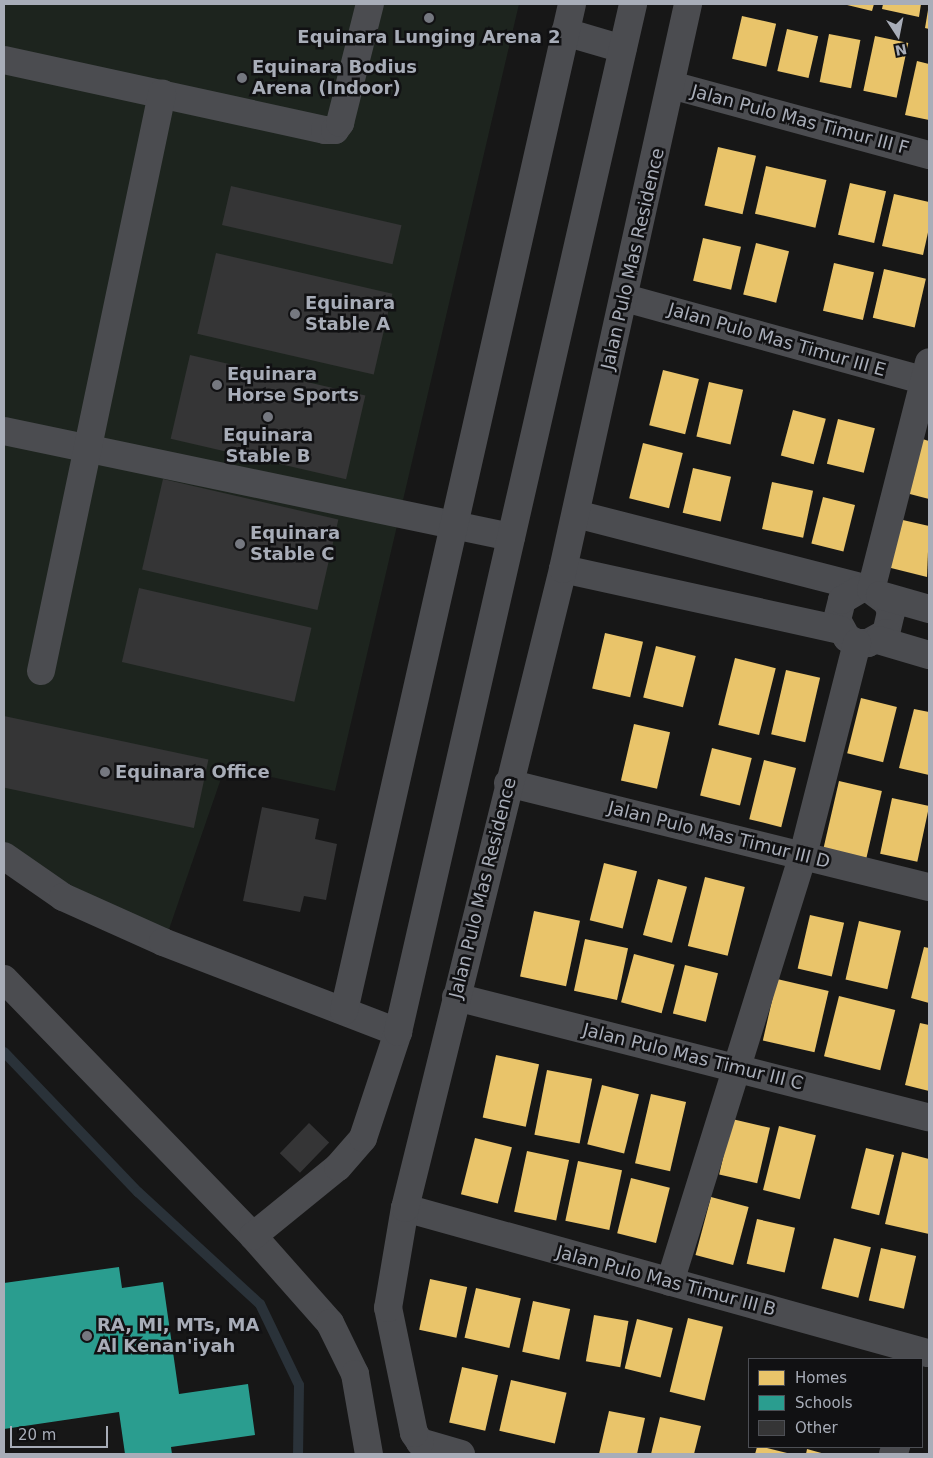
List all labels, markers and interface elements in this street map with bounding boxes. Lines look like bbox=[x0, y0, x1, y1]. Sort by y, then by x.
north arrow bbox=[873, 10, 923, 60]
marker: Equinara Lunging Arena 2 bbox=[423, 12, 435, 24]
place label: Equinara Lunging Arena 2 bbox=[297, 26, 561, 48]
text: N bbox=[894, 41, 908, 59]
place label: Equinara Bodius Arena (Indoor) bbox=[252, 57, 417, 100]
marker: Equinara Bodius Arena (Indoor) bbox=[236, 72, 248, 84]
street label: Jalan Pulo Mas Timur III F bbox=[689, 81, 911, 159]
street label: Jalan Pulo Mas Residence bbox=[597, 146, 669, 372]
place label: Equinara Stable A bbox=[305, 293, 395, 336]
street label: Jalan Pulo Mas Timur III E bbox=[666, 299, 888, 381]
marker: Equinara Stable A bbox=[289, 308, 301, 320]
place label: Equinara Horse Sports bbox=[227, 364, 359, 406]
marker: Equinara Horse Sports bbox=[211, 379, 223, 391]
marker: Equinara Stable B bbox=[262, 411, 274, 423]
place label: Equinara Stable B bbox=[223, 425, 313, 468]
place label: Equinara Stable C bbox=[250, 523, 340, 566]
marker: Equinara Stable C bbox=[234, 538, 246, 550]
place label: Equinara Office bbox=[115, 761, 270, 783]
marker: Equinara Office bbox=[99, 766, 111, 778]
street label: Jalan Pulo Mas Residence bbox=[445, 775, 521, 1001]
street label: Jalan Pulo Mas Timur III D bbox=[606, 797, 832, 873]
street label: Jalan Pulo Mas Timur III C bbox=[580, 1019, 806, 1095]
street label: Jalan Pulo Mas Timur III B bbox=[554, 1241, 778, 1321]
place label: RA, MI, MTs, MA Al Kenan'iyah bbox=[97, 1315, 259, 1358]
marker: RA, MI, MTs, MA Al Kenan'iyah bbox=[81, 1330, 93, 1342]
legend bbox=[748, 1358, 923, 1448]
text: Homes bbox=[795, 1369, 847, 1387]
text: Schools bbox=[795, 1394, 853, 1412]
scale bar bbox=[12, 1416, 110, 1448]
text: Other bbox=[795, 1419, 838, 1437]
text: 20 m bbox=[18, 1426, 56, 1444]

